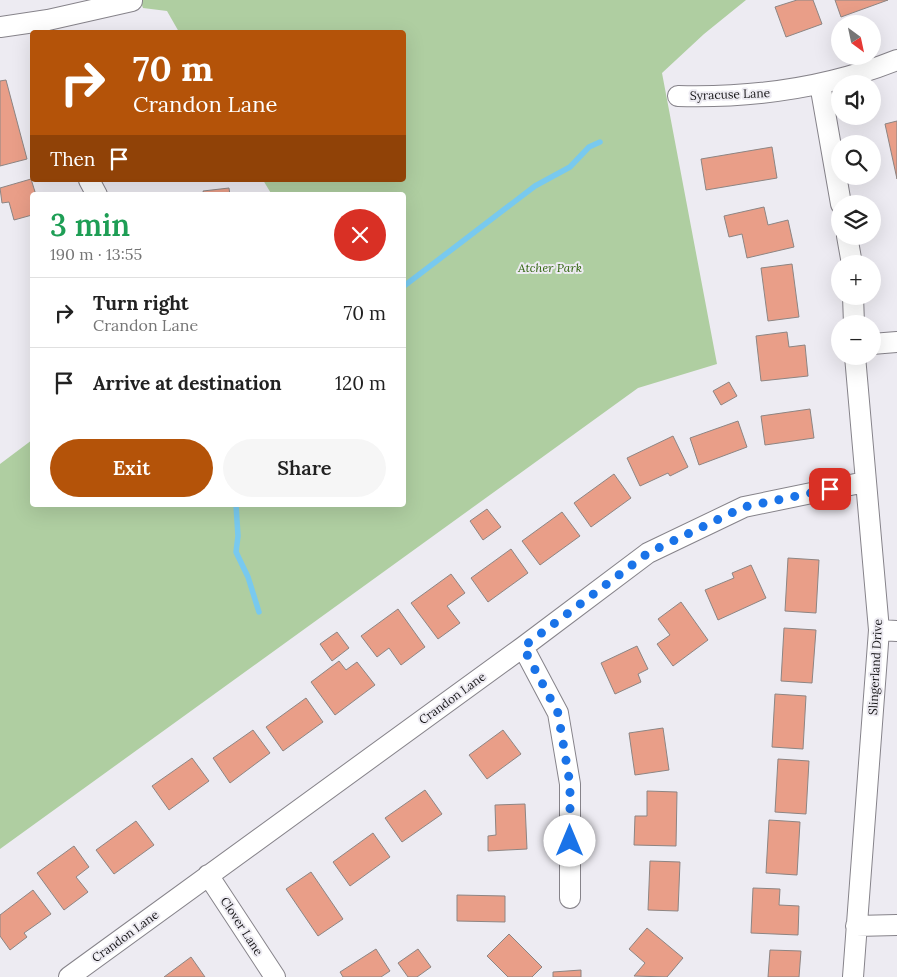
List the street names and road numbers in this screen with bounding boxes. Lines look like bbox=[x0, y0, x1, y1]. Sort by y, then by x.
street label: Syracuse Lane bbox=[690, 85, 771, 103]
street label: Slingerland Drive bbox=[865, 618, 885, 715]
street label: Crandon Lane bbox=[416, 668, 489, 727]
street label: Clover Lane bbox=[218, 894, 267, 958]
street label: Crandon Lane bbox=[89, 906, 162, 965]

